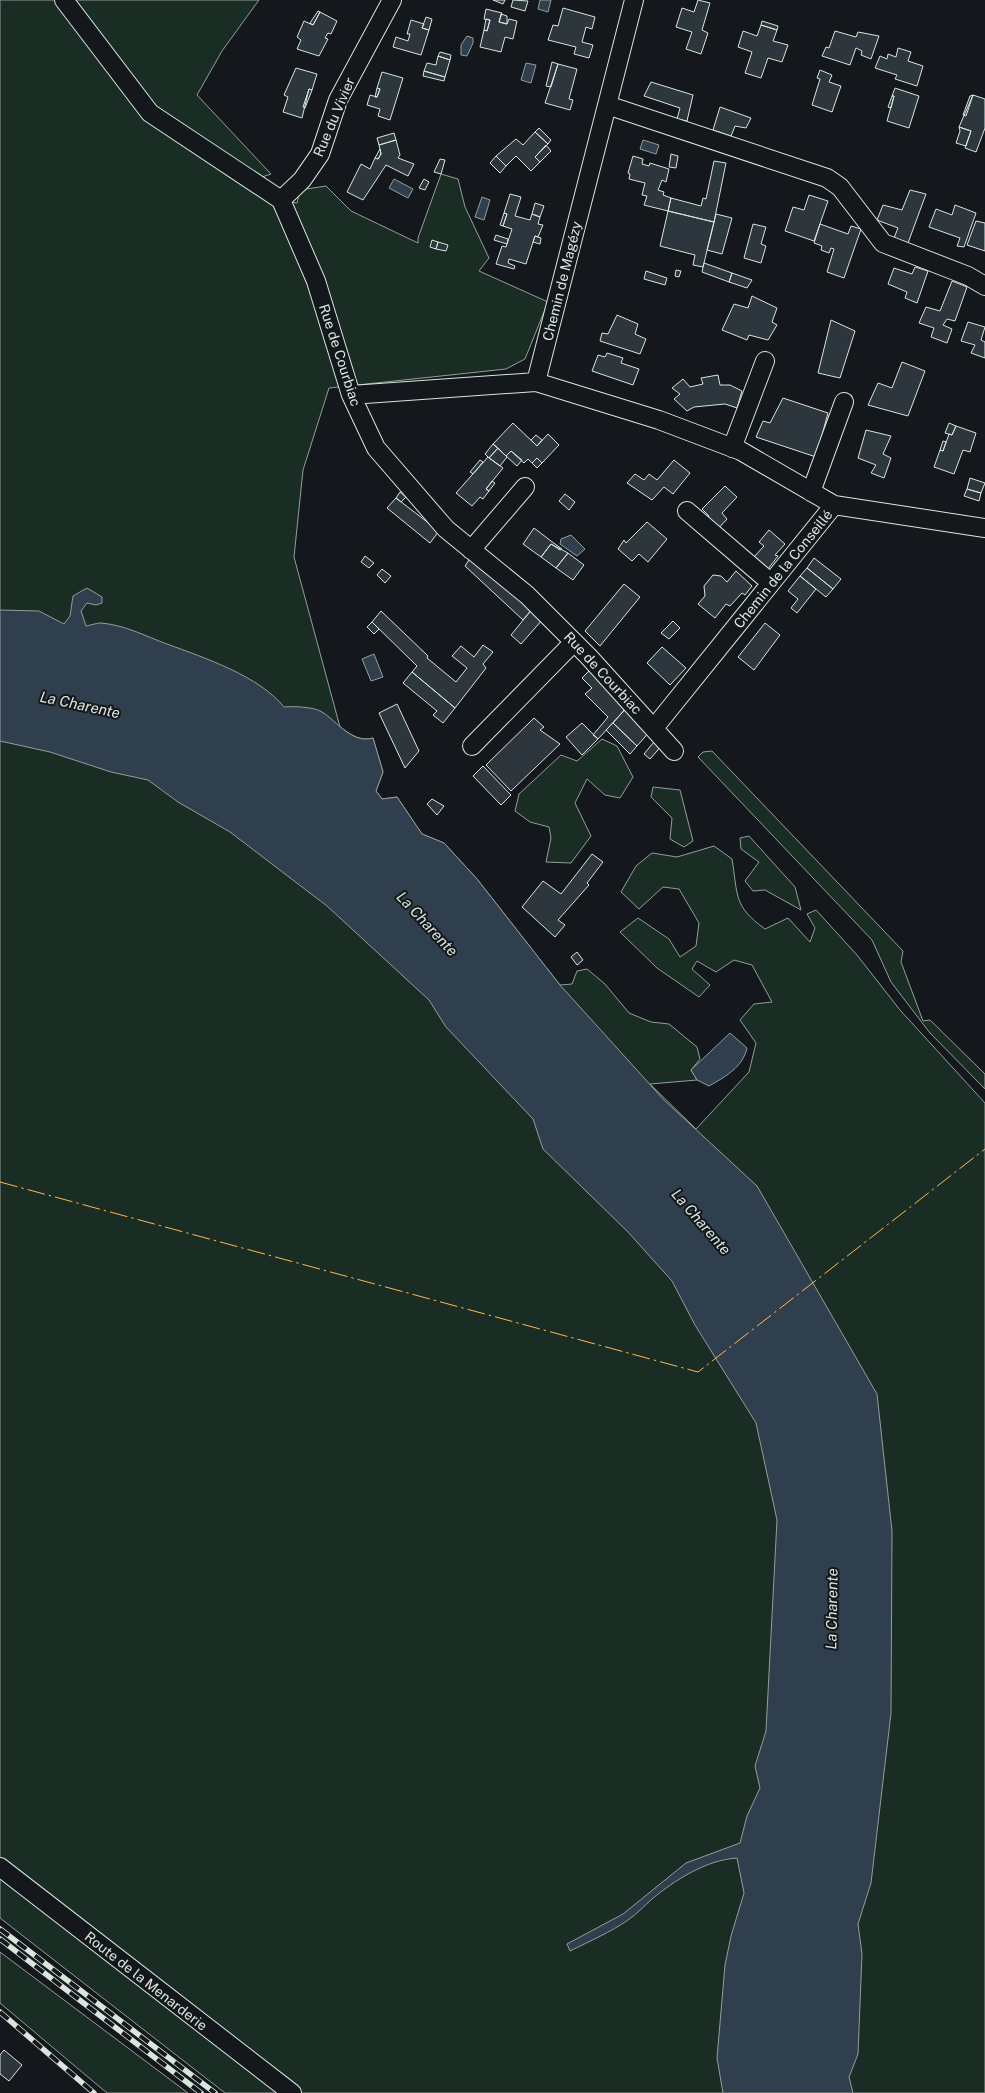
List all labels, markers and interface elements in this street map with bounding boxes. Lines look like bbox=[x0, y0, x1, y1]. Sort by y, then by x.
street label: Rue du Vivier bbox=[310, 75, 358, 159]
street label: Chemin de Magézy bbox=[539, 219, 585, 342]
street label: Rue de Courbiac bbox=[316, 302, 364, 408]
street label: Chemin de la Conseillé bbox=[730, 507, 836, 631]
street label: Rue de Courbiac bbox=[561, 629, 645, 717]
water label: La Charente bbox=[38, 688, 122, 721]
water label: La Charente bbox=[393, 888, 461, 959]
water label: La Charente bbox=[668, 1185, 735, 1258]
water label: La Charente bbox=[822, 1568, 841, 1650]
street label: Route de la Menarderie bbox=[82, 1928, 210, 2034]

